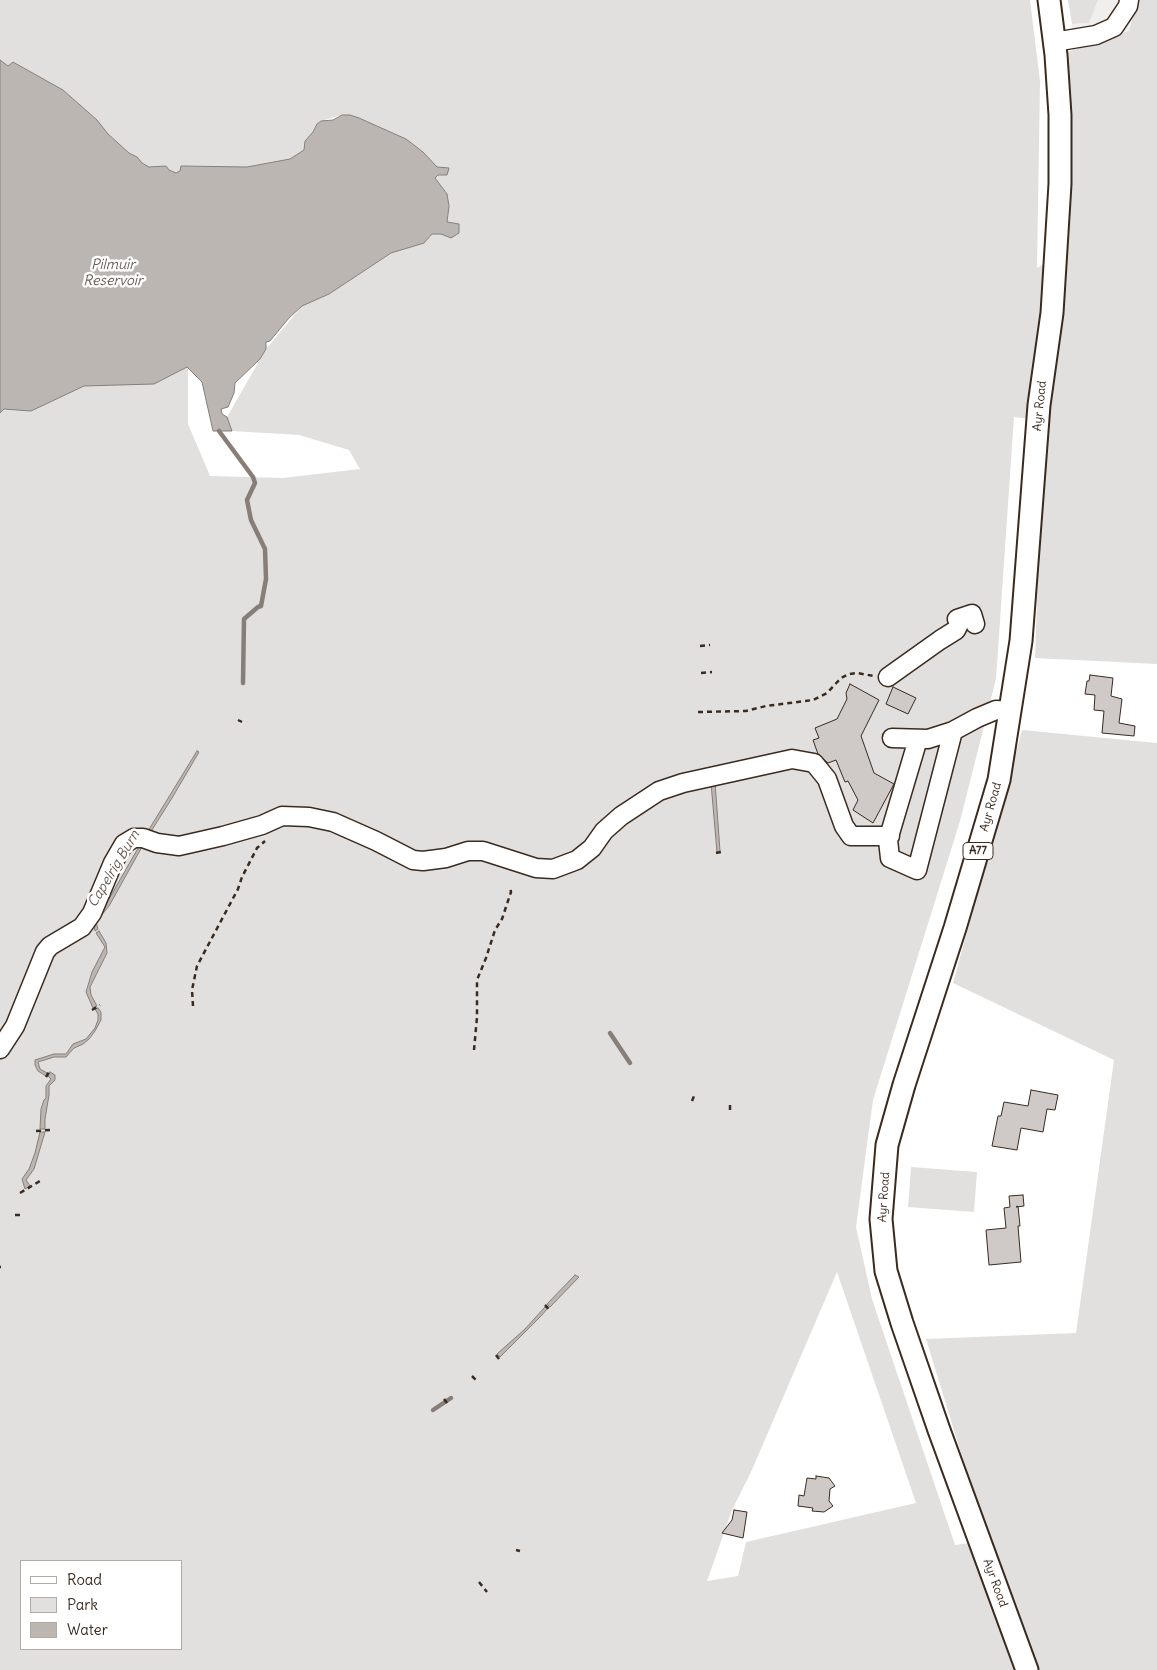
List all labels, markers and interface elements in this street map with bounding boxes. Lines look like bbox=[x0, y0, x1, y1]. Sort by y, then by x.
water label: Pilmuir Reservoir bbox=[83, 257, 143, 290]
street label: Ayr Road bbox=[1030, 380, 1050, 432]
street label: Ayr Road bbox=[977, 781, 1005, 833]
water label: Capelrig Burn bbox=[84, 827, 144, 911]
road number: A77 bbox=[963, 842, 993, 859]
street label: Ayr Road bbox=[875, 1171, 893, 1223]
street label: Ayr Road bbox=[980, 1557, 1010, 1609]
legend bbox=[20, 1560, 182, 1650]
text: Road bbox=[67, 1570, 102, 1589]
text: Park bbox=[67, 1595, 98, 1614]
text: Water bbox=[67, 1620, 108, 1639]

